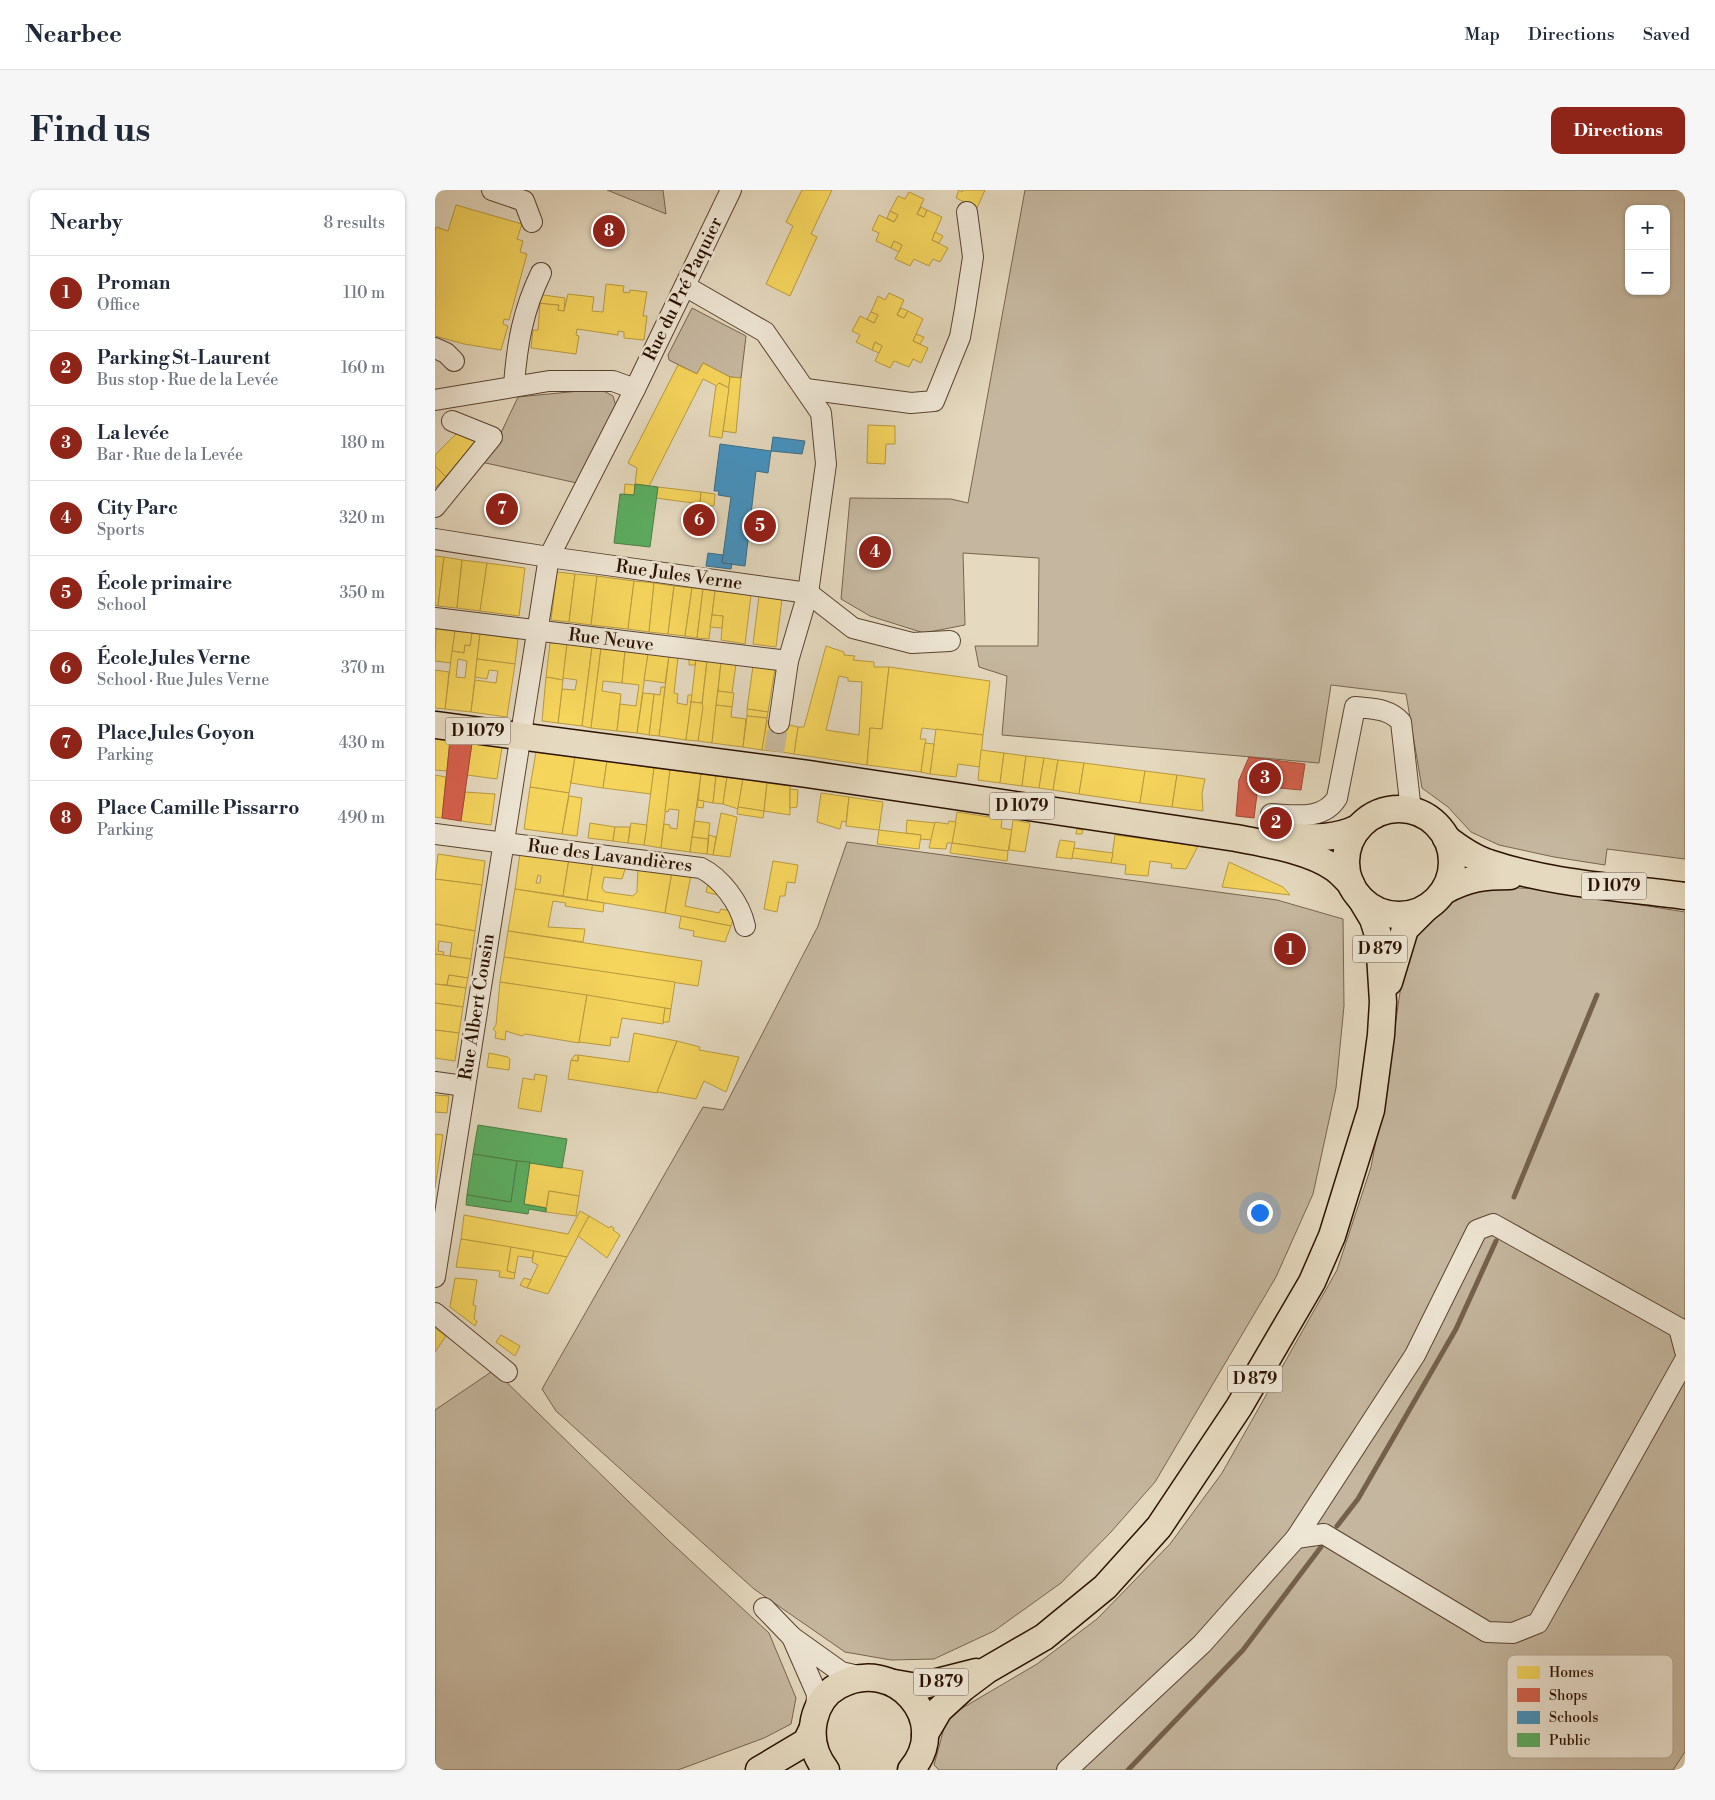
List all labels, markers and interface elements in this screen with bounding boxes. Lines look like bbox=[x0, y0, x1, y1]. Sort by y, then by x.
text: Nearbee bbox=[25, 20, 122, 50]
text: Map bbox=[1464, 23, 1500, 46]
text: Directions bbox=[1528, 23, 1615, 46]
text: Saved bbox=[1643, 23, 1690, 46]
button: Directions bbox=[1551, 107, 1685, 154]
text: Find us bbox=[30, 109, 150, 152]
map controls bbox=[1625, 205, 1670, 295]
button: + bbox=[1625, 205, 1670, 250]
text: Nearby bbox=[50, 210, 123, 236]
pin: 8 bbox=[593, 212, 625, 250]
text: 8 results bbox=[323, 213, 385, 233]
street label: Rue du Pré Paquier bbox=[638, 213, 728, 365]
button: − bbox=[1625, 250, 1670, 295]
text: Proman bbox=[97, 271, 171, 295]
text: 1 bbox=[62, 283, 70, 303]
text: 110 m bbox=[343, 283, 385, 303]
text: Office bbox=[97, 295, 140, 315]
text: Parking St-Laurent bbox=[97, 346, 270, 370]
text: 2 bbox=[61, 358, 71, 378]
text: 160 m bbox=[341, 358, 385, 378]
text: Bus stop · Rue de la Levée bbox=[97, 370, 278, 390]
text: La levée bbox=[97, 421, 169, 445]
text: 3 bbox=[61, 433, 71, 453]
text: 180 m bbox=[341, 433, 385, 453]
text: Bar · Rue de la Levée bbox=[97, 445, 243, 465]
pin: 7 bbox=[486, 490, 518, 528]
text: City Parc bbox=[97, 496, 178, 520]
pin: 6 bbox=[683, 501, 715, 539]
pin: 5 bbox=[744, 507, 776, 545]
text: 4 bbox=[61, 508, 71, 528]
text: 320 m bbox=[339, 508, 385, 528]
text: Sports bbox=[97, 520, 144, 540]
pin: 4 bbox=[859, 533, 891, 571]
street label: Rue Jules Verne bbox=[614, 555, 744, 595]
text: École primaire bbox=[97, 571, 232, 595]
text: 5 bbox=[61, 583, 71, 603]
text: 350 m bbox=[339, 583, 385, 603]
text: School bbox=[97, 595, 146, 615]
street label: Rue Neuve bbox=[567, 623, 655, 657]
text: École Jules Verne bbox=[97, 646, 250, 670]
text: 6 bbox=[61, 658, 71, 678]
text: 370 m bbox=[341, 658, 385, 678]
text: School · Rue Jules Verne bbox=[97, 670, 269, 690]
road number: D 1079 bbox=[445, 718, 511, 744]
text: Place Jules Goyon bbox=[97, 721, 254, 745]
text: 7 bbox=[61, 733, 71, 753]
text: 430 m bbox=[339, 733, 385, 753]
text: Parking bbox=[97, 745, 153, 765]
pin: 3 bbox=[1249, 759, 1281, 797]
road number: D 1079 bbox=[989, 792, 1055, 820]
text: Place Camille Pissarro bbox=[97, 796, 299, 820]
pin: 2 bbox=[1260, 804, 1292, 842]
text: 8 bbox=[61, 808, 71, 828]
text: 490 m bbox=[338, 808, 385, 828]
text: Parking bbox=[97, 820, 153, 840]
street label: Rue des Lavandières bbox=[526, 834, 694, 878]
road number: D 1079 bbox=[1581, 872, 1647, 899]
pin: 1 bbox=[1274, 930, 1306, 968]
street label: Rue Albert Cousin bbox=[454, 932, 500, 1082]
road number: D 879 bbox=[1353, 936, 1407, 962]
your location bbox=[1247, 1200, 1273, 1226]
road number: D 879 bbox=[1227, 1366, 1283, 1392]
legend bbox=[1507, 1655, 1673, 1758]
text: Homes bbox=[1549, 1664, 1594, 1682]
road number: D 879 bbox=[913, 1668, 969, 1695]
text: Shops bbox=[1549, 1687, 1587, 1705]
text: Schools bbox=[1549, 1709, 1598, 1727]
text: Public bbox=[1549, 1732, 1590, 1750]

